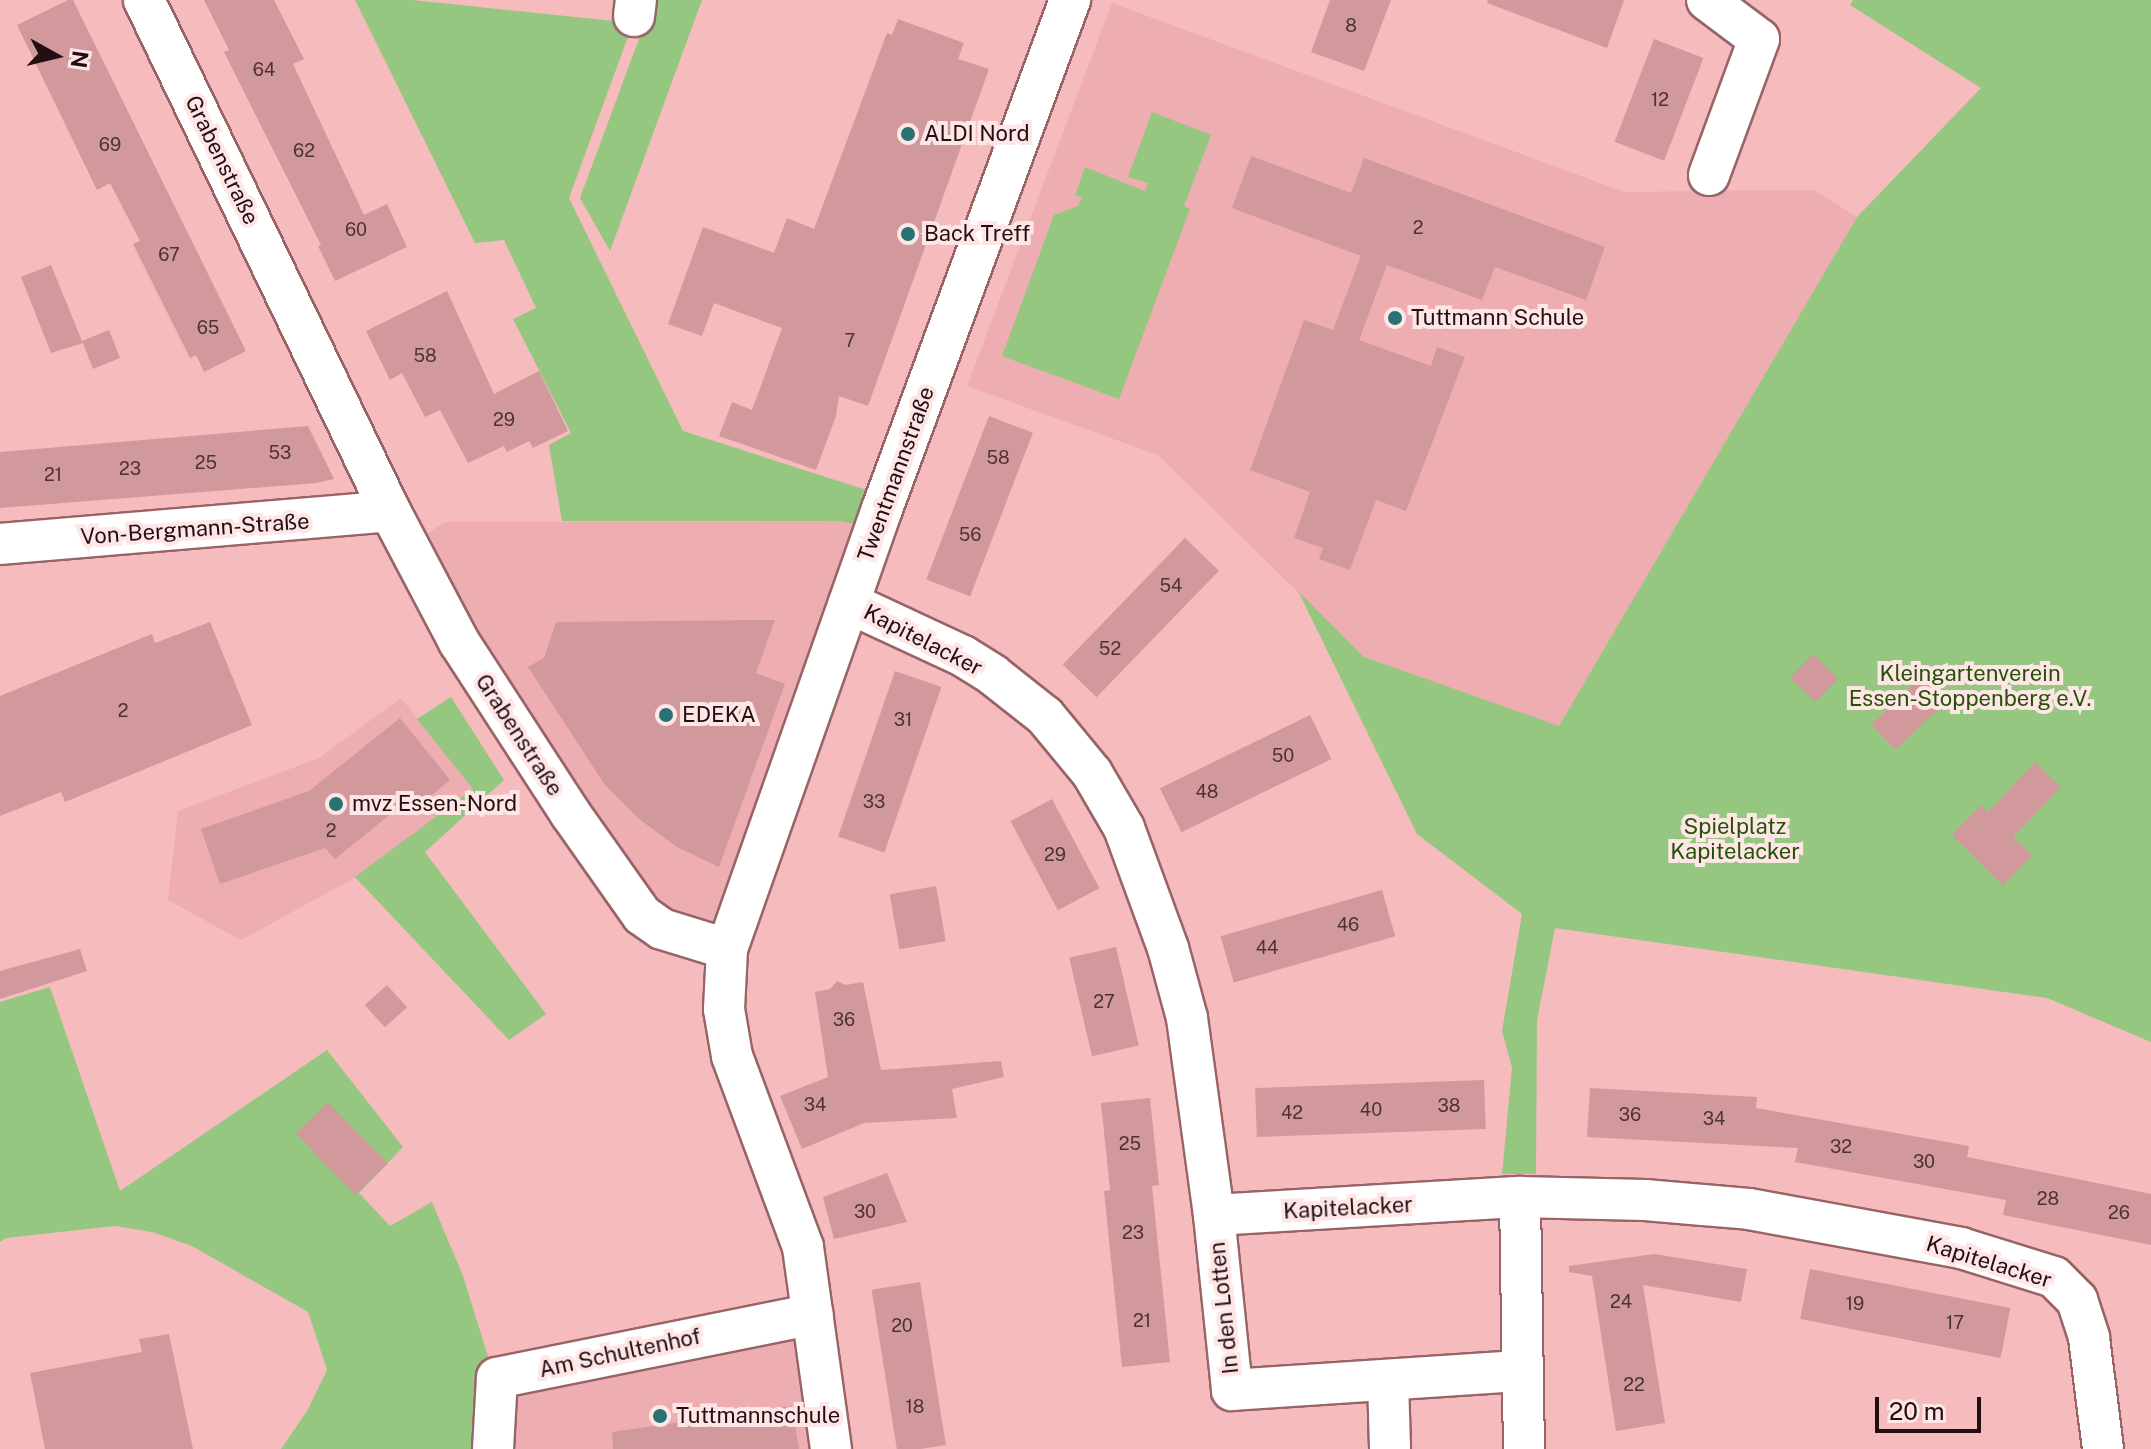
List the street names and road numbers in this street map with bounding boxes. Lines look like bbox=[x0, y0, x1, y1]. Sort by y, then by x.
street label: Grabenstraße bbox=[179, 91, 265, 229]
street label: Twentmannstraße bbox=[852, 383, 940, 565]
street label: Von-Bergmann-Straße bbox=[80, 508, 310, 550]
street label: Kapitelacker bbox=[859, 599, 987, 681]
street label: Grabenstraße bbox=[470, 669, 568, 801]
street label: Kapitelacker bbox=[1283, 1191, 1413, 1225]
street label: Kapitelacker bbox=[1923, 1230, 2055, 1294]
street label: In den Lotten bbox=[1204, 1240, 1244, 1376]
street label: Am Schultenhof bbox=[537, 1323, 703, 1383]

